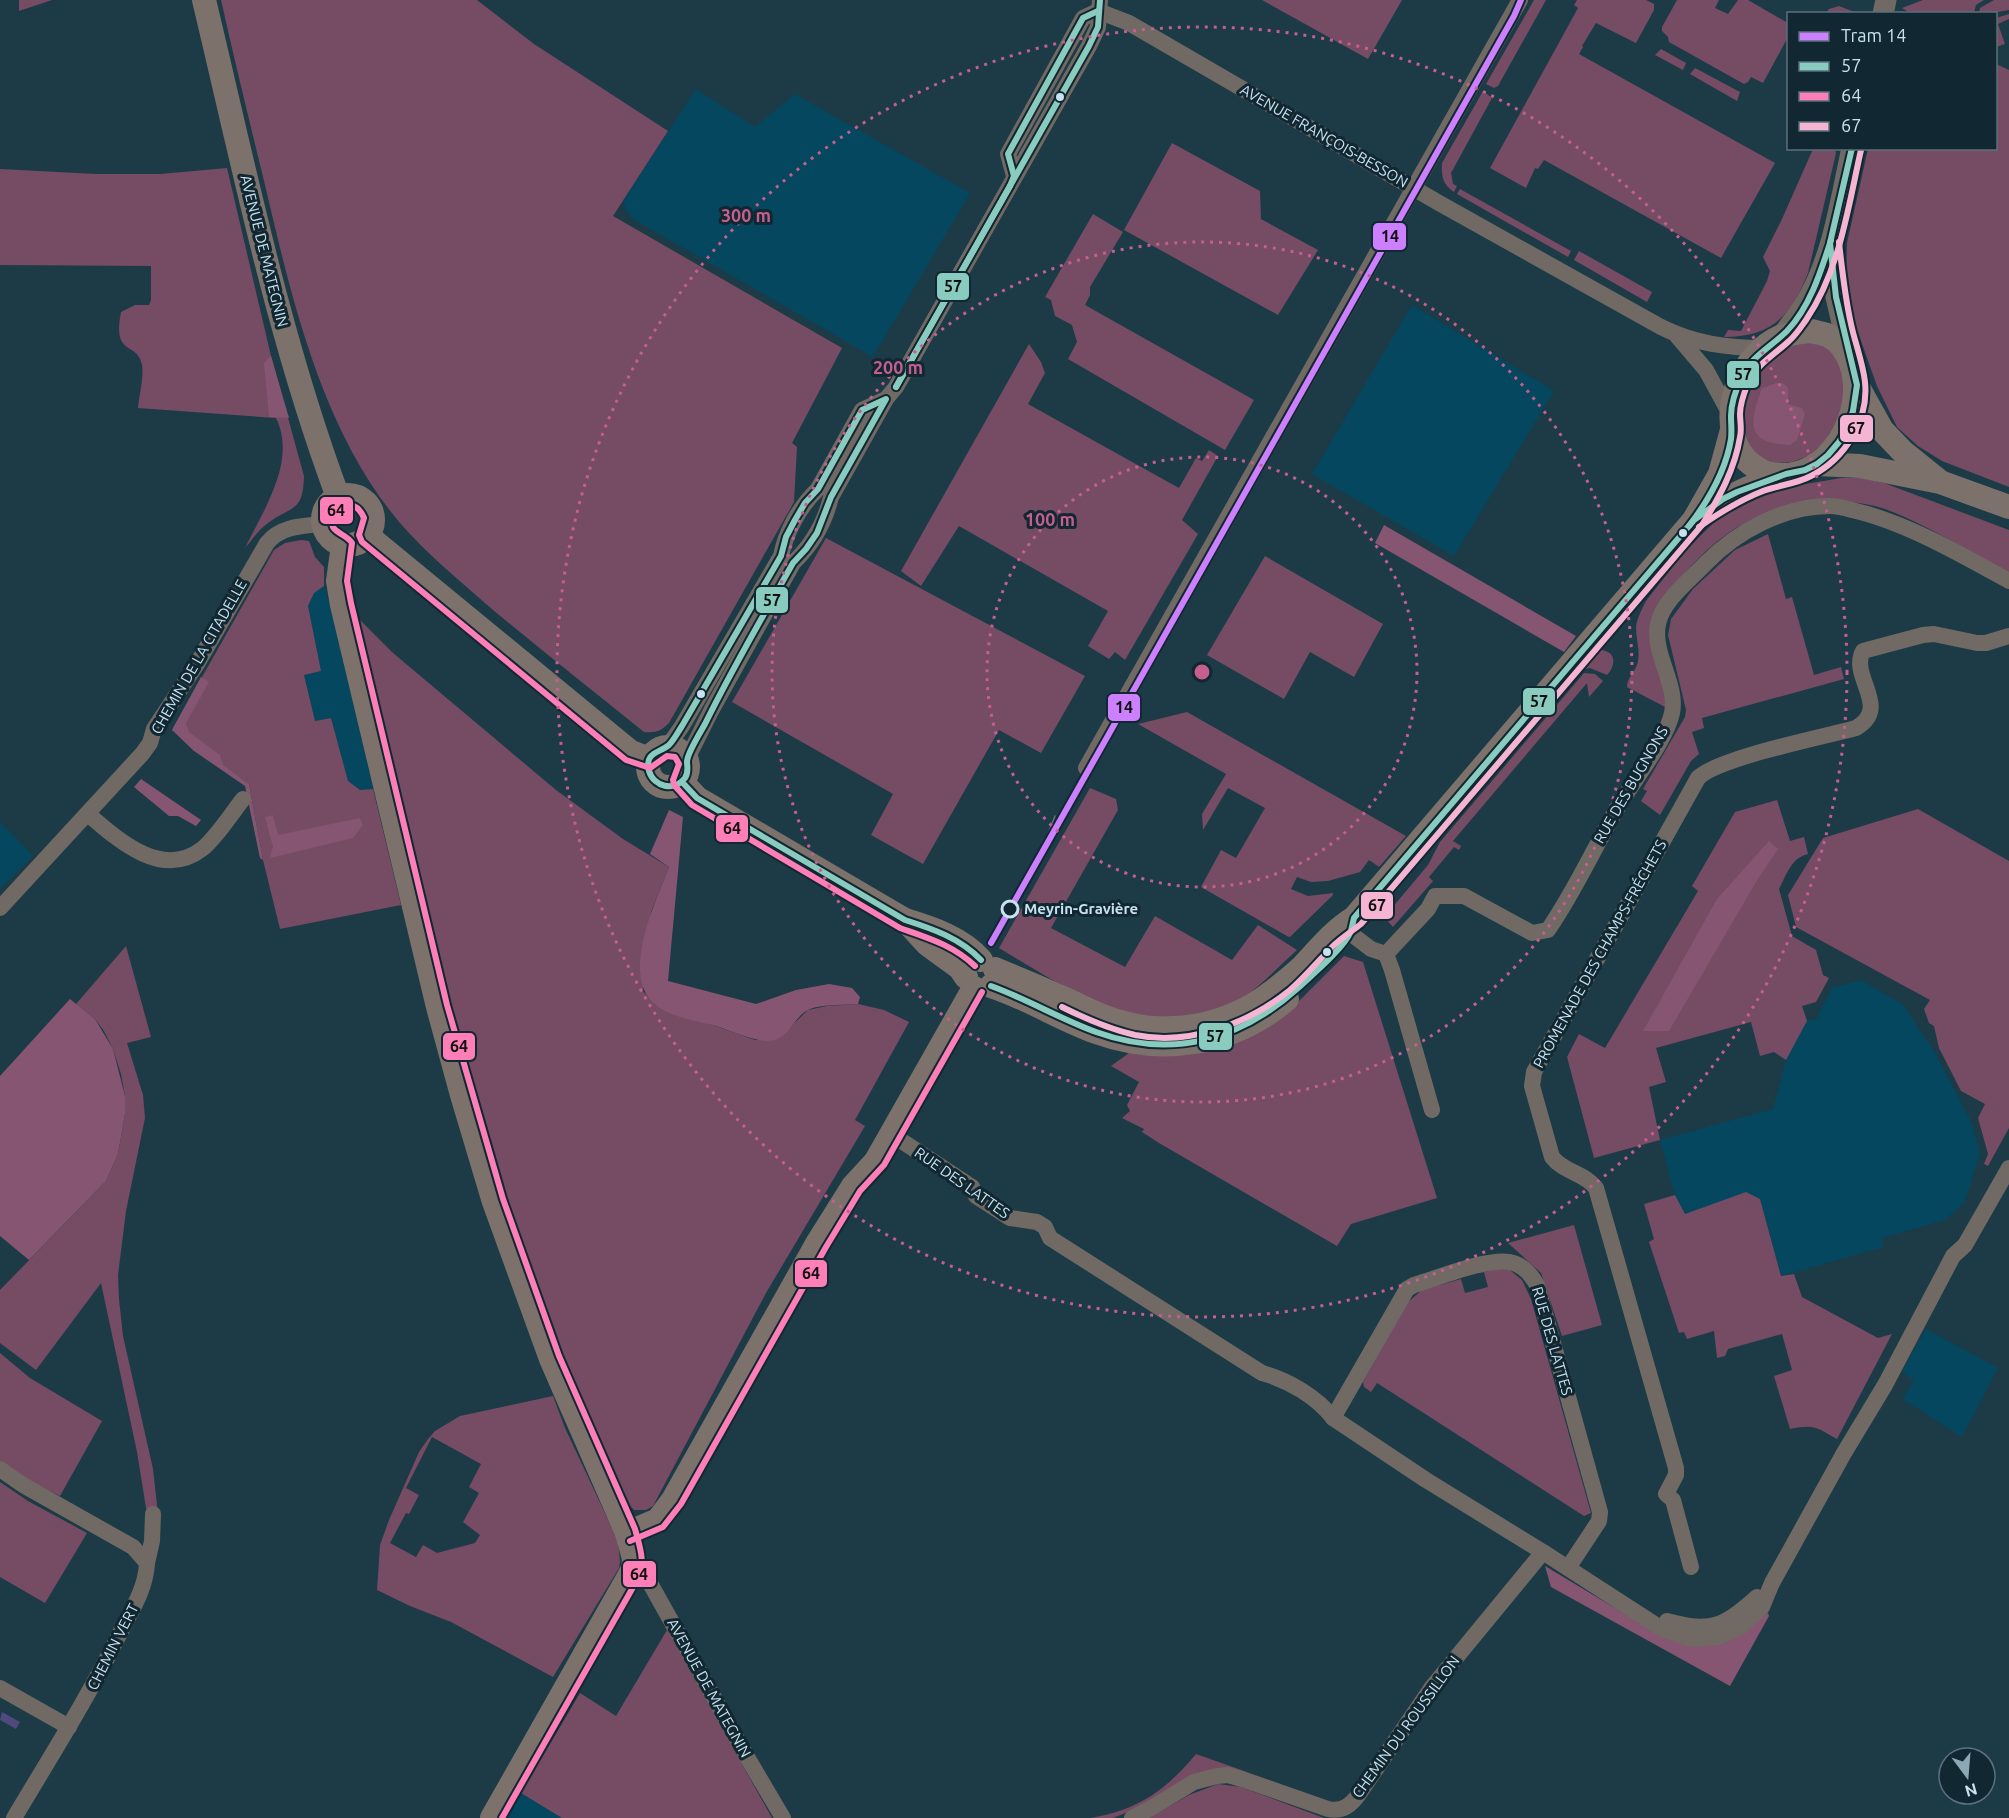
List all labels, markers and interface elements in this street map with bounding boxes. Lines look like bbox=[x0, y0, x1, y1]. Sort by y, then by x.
legend bbox=[1787, 12, 1997, 150]
text: Tram 14 bbox=[1841, 25, 1906, 45]
text: 57 bbox=[1841, 55, 1861, 75]
street label: AVENUE FRANÇOIS-BESSON bbox=[1237, 81, 1411, 191]
text: 64 bbox=[1841, 85, 1861, 105]
unlabelled marker bbox=[1054, 91, 1066, 103]
text: 67 bbox=[1841, 115, 1861, 135]
street label: AVENUE DE MATEGNIN bbox=[237, 173, 292, 329]
text: 300 m bbox=[721, 205, 771, 225]
line badge: 14 bbox=[1372, 222, 1407, 251]
text: 14 bbox=[1381, 227, 1399, 245]
line badge: 57 bbox=[936, 272, 970, 301]
text: 57 bbox=[944, 277, 962, 295]
text: 200 m bbox=[873, 357, 923, 377]
line badge: 57 bbox=[1726, 360, 1760, 389]
text: 57 bbox=[1734, 365, 1752, 383]
line badge: 67 bbox=[1839, 414, 1874, 443]
text: 67 bbox=[1847, 419, 1865, 437]
line badge: 64 bbox=[319, 496, 354, 525]
text: 64 bbox=[327, 501, 345, 519]
text: 100 m bbox=[1025, 509, 1075, 529]
unlabelled marker bbox=[1677, 527, 1689, 539]
street label: CHEMIN DE LA CITADELLE bbox=[147, 576, 250, 737]
line badge: 57 bbox=[755, 586, 789, 614]
text: 57 bbox=[763, 591, 781, 609]
centre of rings bbox=[1192, 662, 1212, 682]
line badge: 57 bbox=[1522, 687, 1556, 716]
unlabelled marker bbox=[695, 688, 707, 700]
text: 57 bbox=[1530, 692, 1548, 710]
line badge: 14 bbox=[1107, 693, 1141, 722]
text: 14 bbox=[1115, 698, 1133, 716]
street label: RUE DES BUGNONS bbox=[1590, 723, 1671, 846]
line badge: 64 bbox=[715, 814, 749, 843]
text: 64 bbox=[723, 819, 741, 837]
street label: PROMENADE DES CHAMPS-FRÉCHETS bbox=[1530, 837, 1670, 1071]
line badge: 67 bbox=[1360, 891, 1394, 920]
text: 67 bbox=[1368, 896, 1386, 914]
marker: Meyrin-Gravière bbox=[1001, 900, 1019, 918]
place label: Meyrin-Gravière bbox=[1024, 900, 1138, 917]
unlabelled marker bbox=[1321, 946, 1333, 958]
line badge: 57 bbox=[1198, 1022, 1233, 1051]
text: 57 bbox=[1206, 1027, 1224, 1045]
line badge: 64 bbox=[442, 1032, 476, 1061]
text: 64 bbox=[450, 1037, 468, 1055]
street label: RUE DES LATTES bbox=[912, 1143, 1013, 1222]
line badge: 64 bbox=[794, 1259, 828, 1288]
text: 64 bbox=[802, 1264, 820, 1282]
street label: RUE DES LATTES bbox=[1529, 1285, 1576, 1397]
line badge: 64 bbox=[622, 1560, 657, 1588]
text: 64 bbox=[630, 1565, 648, 1583]
street label: CHEMIN VERT bbox=[83, 1600, 142, 1693]
street label: AVENUE DE MATEGNIN bbox=[664, 1615, 755, 1760]
street label: CHEMIN DU ROUSSILLON bbox=[1348, 1652, 1463, 1801]
north arrow bbox=[1937, 1746, 1997, 1806]
text: N bbox=[1963, 1780, 1979, 1801]

